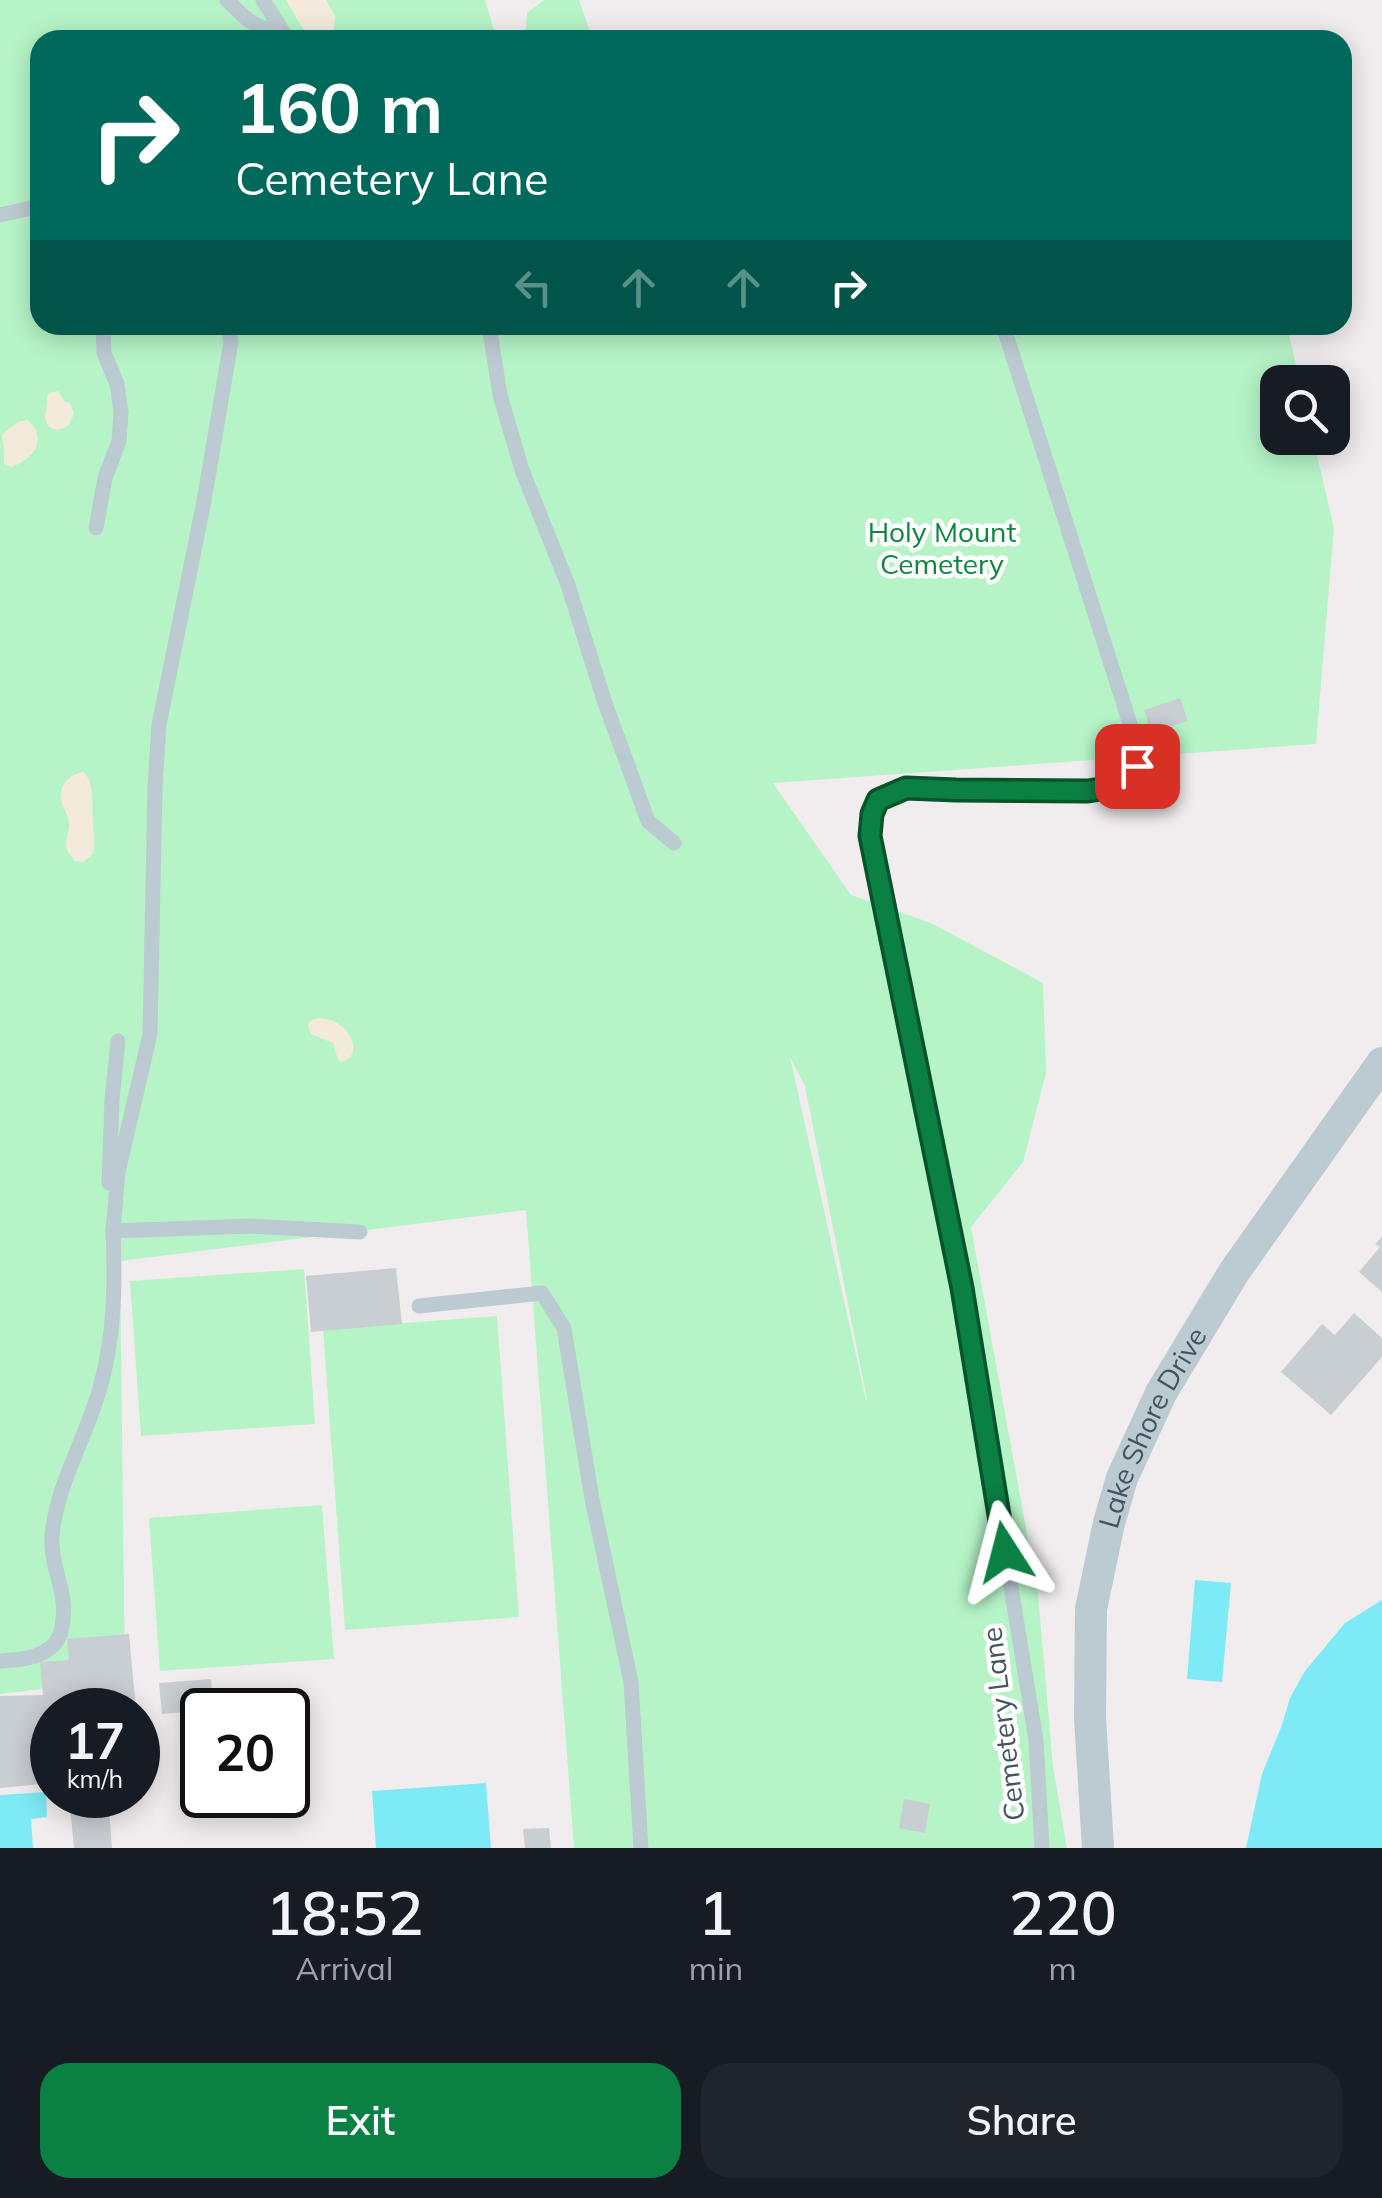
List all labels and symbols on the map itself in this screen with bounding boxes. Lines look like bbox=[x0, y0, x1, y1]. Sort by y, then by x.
park label: Holy Mount Cemetery bbox=[868, 514, 1017, 581]
pin bbox=[1095, 724, 1180, 809]
street label: Lake Shore Drive bbox=[1090, 1320, 1214, 1532]
position arrow bbox=[953, 1500, 1057, 1604]
street label: Cemetery Lane bbox=[973, 1625, 1032, 1823]
speed limit sign: 20 bbox=[180, 1688, 310, 1818]

